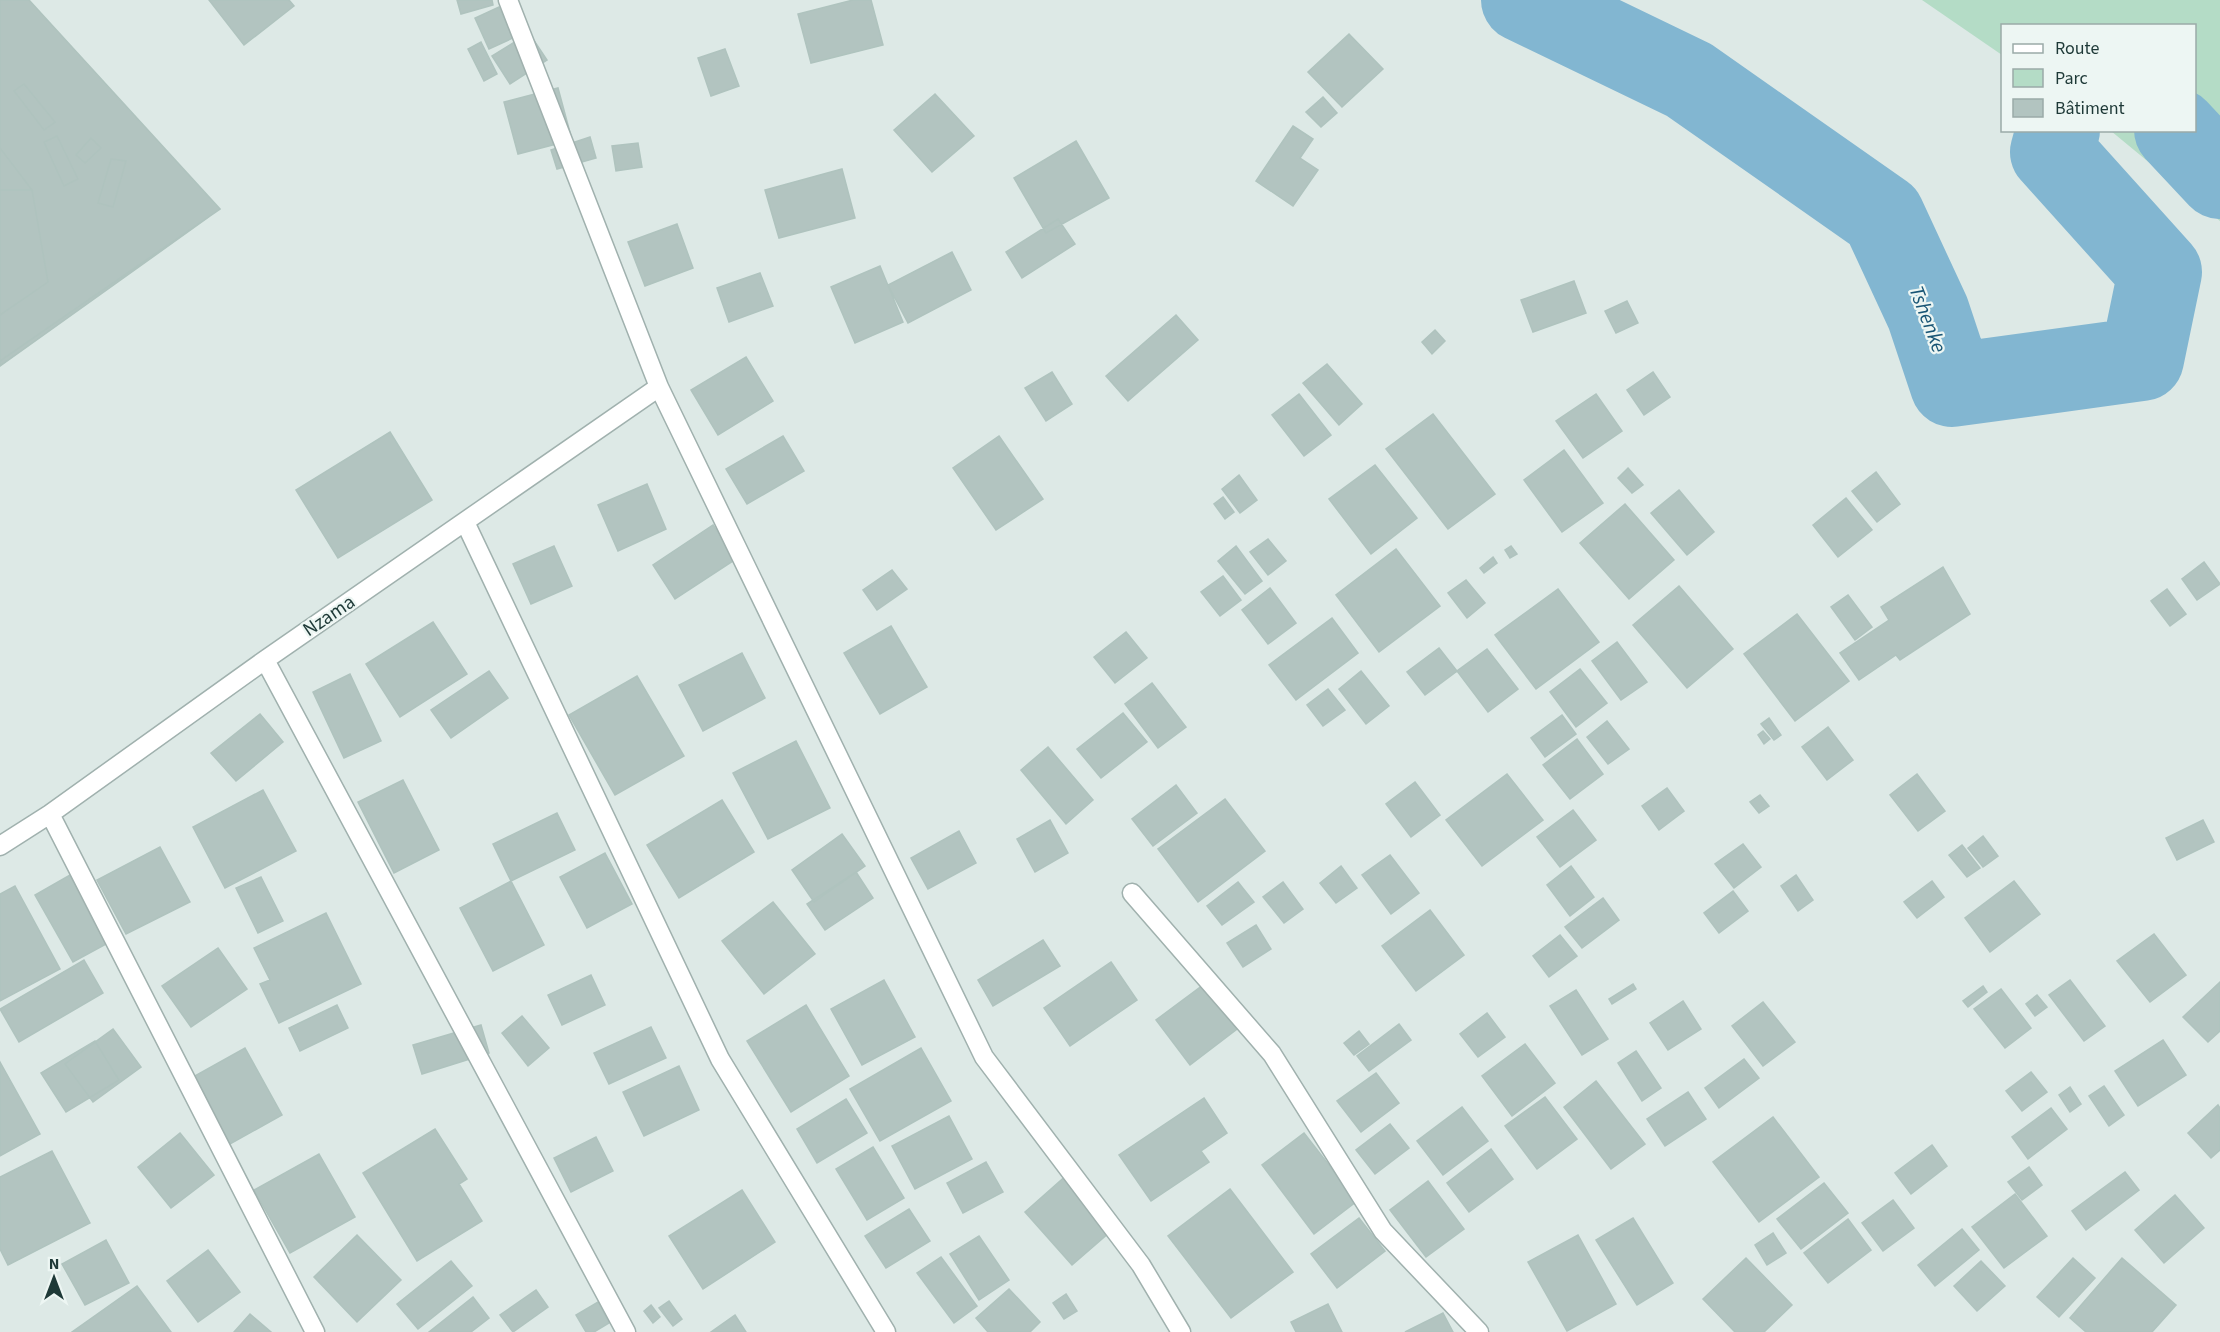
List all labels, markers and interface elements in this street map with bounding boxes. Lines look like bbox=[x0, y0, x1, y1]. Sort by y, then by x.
legend bbox=[2001, 24, 2196, 132]
text: Route bbox=[2055, 36, 2099, 61]
text: Parc bbox=[2055, 66, 2088, 91]
text: Bâtiment bbox=[2055, 96, 2125, 121]
water label: Tshenke bbox=[1902, 281, 1954, 357]
street label: Nzama bbox=[297, 588, 361, 644]
north arrow bbox=[24, 1248, 84, 1308]
text: N bbox=[49, 1253, 59, 1275]

